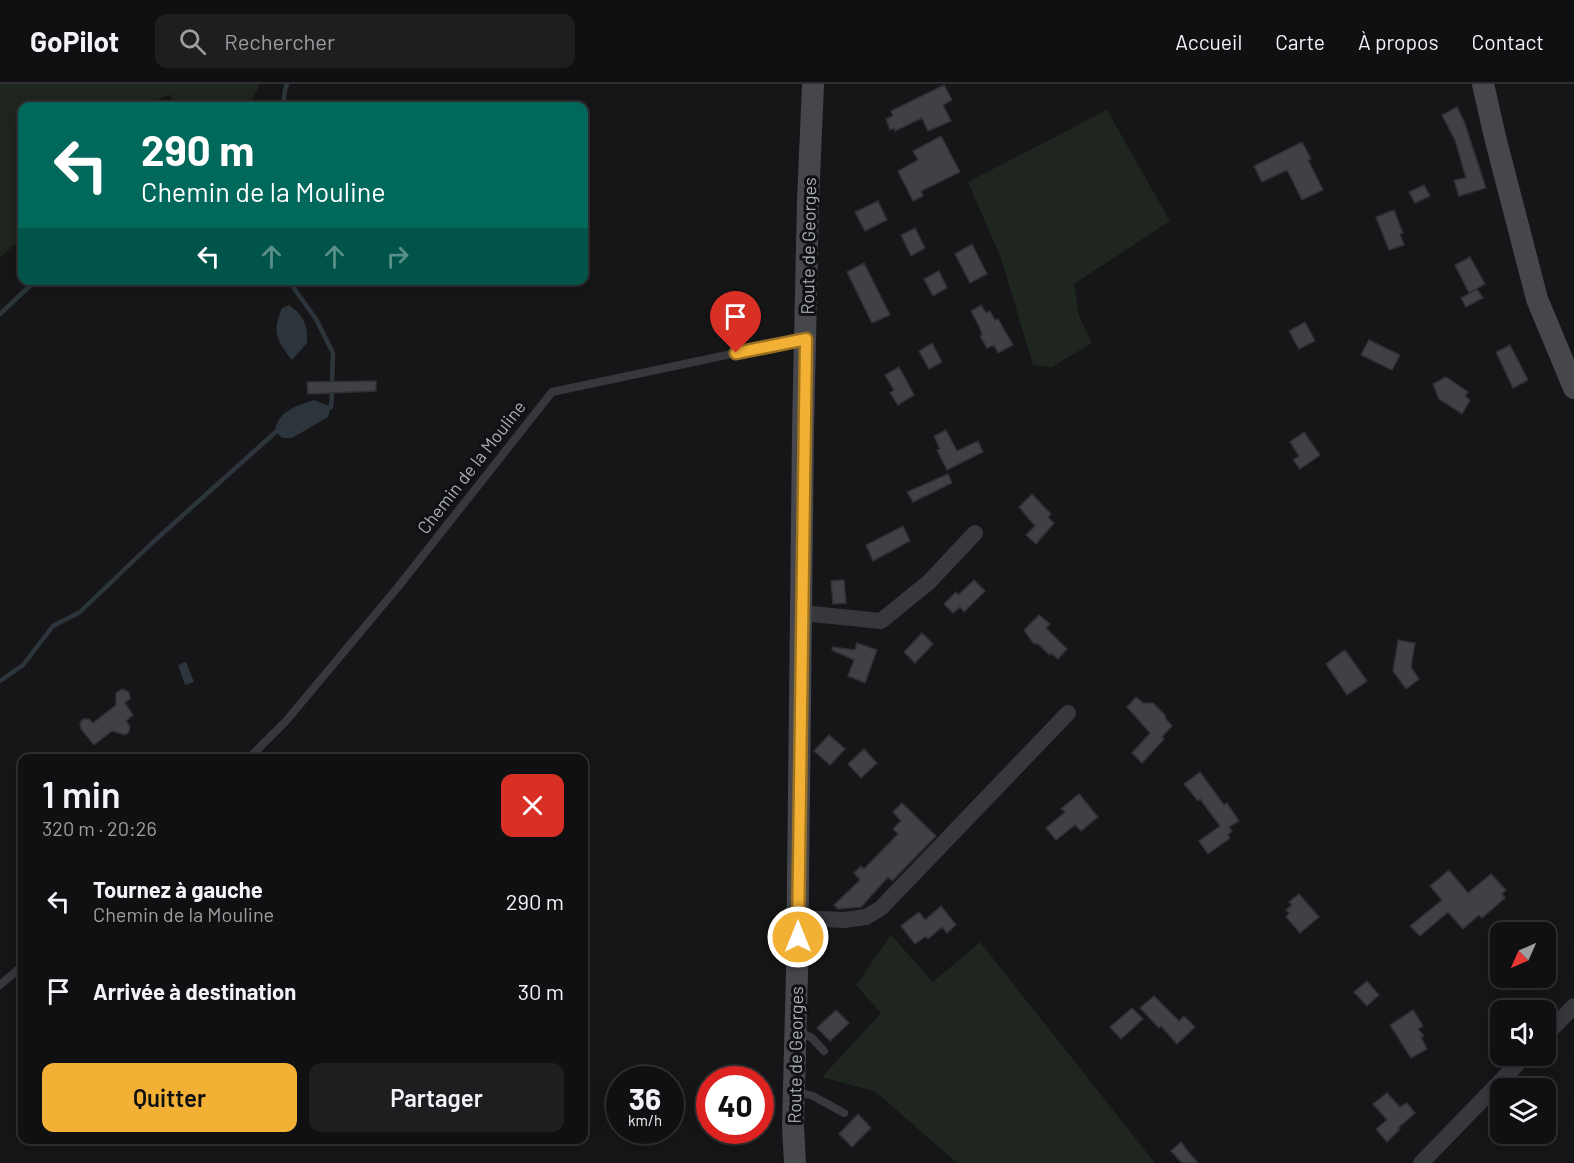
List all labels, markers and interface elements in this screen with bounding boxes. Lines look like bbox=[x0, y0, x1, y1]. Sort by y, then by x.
search box bbox=[155, 14, 575, 68]
text: GoPilot bbox=[30, 24, 119, 58]
icon: search bbox=[176, 25, 209, 58]
text: Rechercher bbox=[224, 28, 335, 54]
text: Accueil bbox=[1175, 29, 1242, 54]
text: Carte bbox=[1275, 29, 1325, 54]
text: À propos bbox=[1358, 29, 1439, 54]
text: Contact bbox=[1472, 29, 1544, 54]
text: 290 m bbox=[141, 124, 254, 174]
icon: left bbox=[42, 126, 120, 204]
text: Chemin de la Mouline bbox=[141, 175, 386, 207]
street label: Route de Georges bbox=[796, 177, 820, 315]
icon: left bbox=[192, 240, 225, 273]
icon: ahead bbox=[255, 240, 288, 273]
icon: ahead bbox=[318, 240, 351, 273]
icon: right bbox=[381, 240, 414, 273]
pin bbox=[710, 291, 761, 353]
icon: arrive bbox=[719, 300, 752, 333]
street label: Chemin de la Mouline bbox=[412, 396, 530, 538]
text: 1 min bbox=[42, 772, 121, 815]
button: close bbox=[501, 774, 564, 837]
text: 320 m · 20:26 bbox=[42, 816, 157, 840]
text: Tournez à gauche bbox=[93, 876, 263, 902]
icon: left bbox=[42, 885, 75, 918]
text: 290 m bbox=[506, 888, 564, 914]
text: Chemin de la Mouline bbox=[93, 902, 274, 926]
position arrow bbox=[766, 905, 830, 969]
north arrow bbox=[1490, 922, 1556, 988]
map controls bbox=[1490, 922, 1556, 1144]
icon: arrive bbox=[42, 975, 75, 1008]
text: Arrivée à destination bbox=[93, 978, 296, 1004]
text: 30 m bbox=[518, 978, 564, 1004]
street label: Route de Georges bbox=[783, 986, 807, 1124]
button: sound bbox=[1490, 1000, 1556, 1066]
button: Quitter bbox=[42, 1063, 297, 1132]
button: Partager bbox=[309, 1063, 564, 1132]
speed limit sign: 40 bbox=[696, 1066, 774, 1144]
button: layers bbox=[1490, 1078, 1556, 1144]
text: 36 bbox=[629, 1080, 661, 1116]
text: km/h bbox=[628, 1111, 662, 1129]

